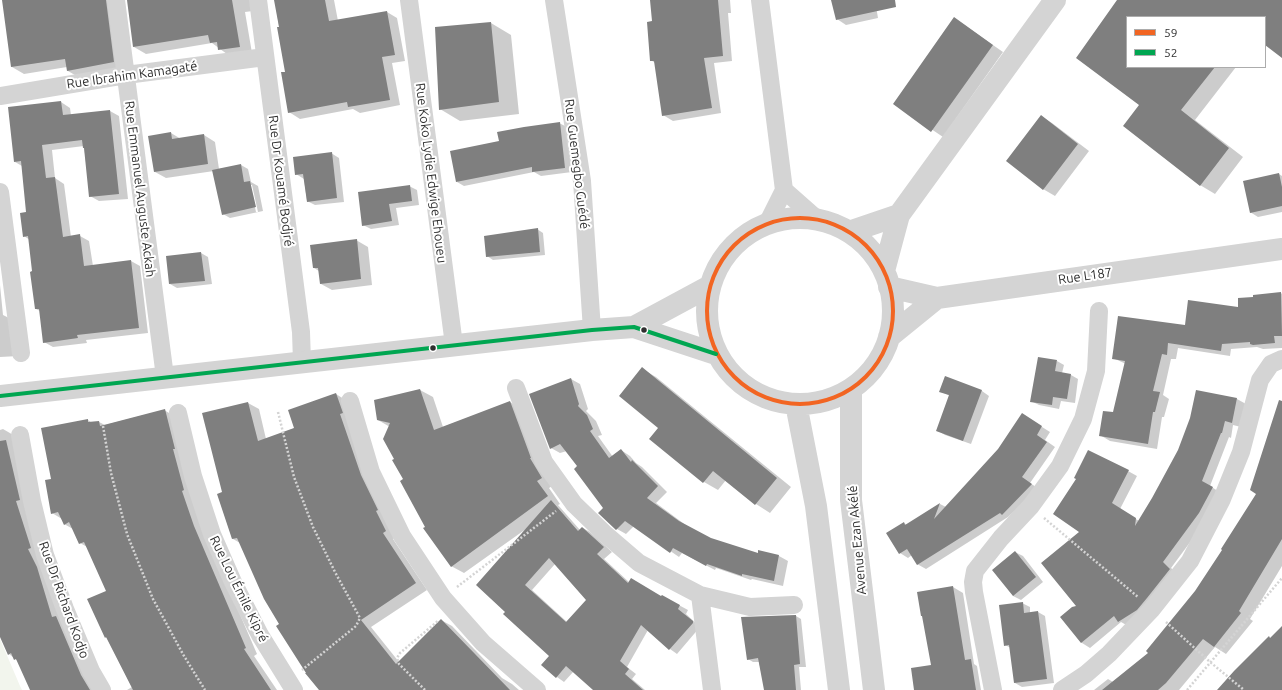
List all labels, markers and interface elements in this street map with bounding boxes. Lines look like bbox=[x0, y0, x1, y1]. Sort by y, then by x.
legend bbox=[1126, 16, 1266, 68]
text: 59 bbox=[1164, 26, 1178, 39]
text: 52 bbox=[1164, 46, 1178, 59]
street label: Rue Ibrahim Kamagaté bbox=[66, 58, 198, 92]
street label: Rue Koko Lydie Edwige Ehoueu bbox=[412, 82, 450, 264]
street label: Rue Guemegbo Guédé bbox=[561, 98, 593, 230]
street label: Rue Emmanuel Auguste Ackah bbox=[121, 100, 159, 278]
street label: Rue Dr Kouamé Bodjré bbox=[265, 114, 297, 248]
street label: Rue L187 bbox=[1057, 264, 1113, 288]
unlabelled marker bbox=[639, 325, 649, 335]
unlabelled marker bbox=[428, 343, 438, 353]
street label: Avenue Ezan Akélé bbox=[844, 485, 870, 595]
street label: Rue Lou Émile Kipré bbox=[206, 533, 272, 645]
street label: Rue Dr Richard Kodjo bbox=[36, 539, 92, 661]

